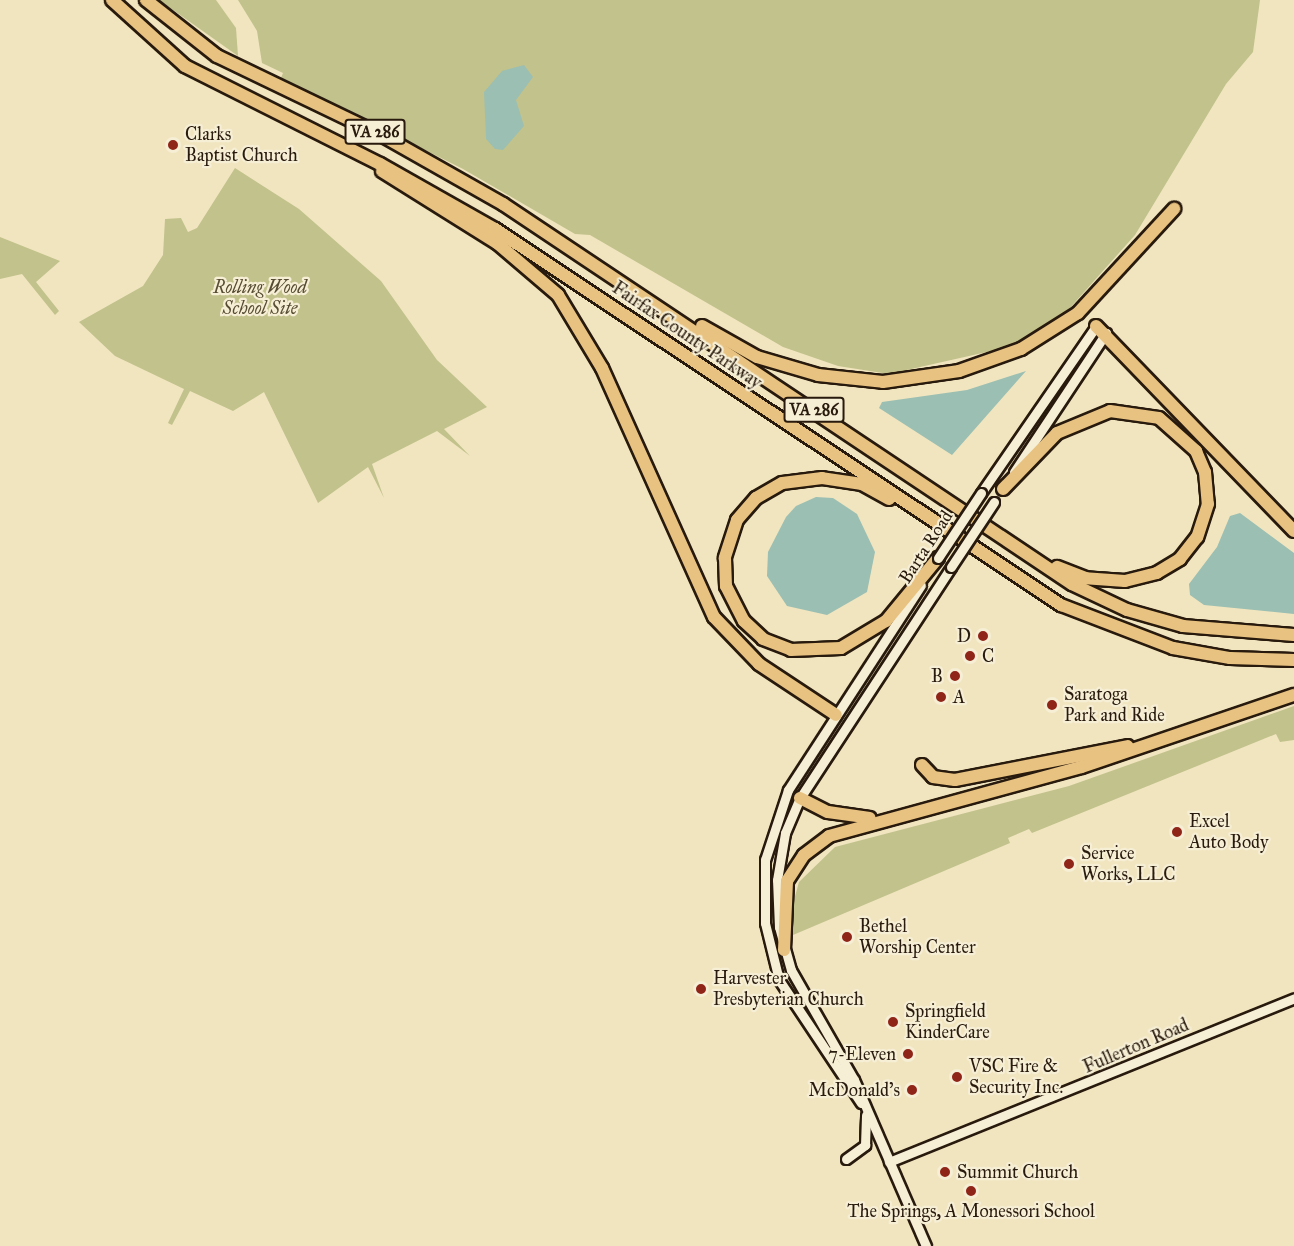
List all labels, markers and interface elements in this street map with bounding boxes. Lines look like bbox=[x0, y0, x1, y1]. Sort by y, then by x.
road number: VA 286 bbox=[344, 119, 406, 145]
place label: Clarks Baptist Church bbox=[185, 124, 298, 166]
marker: Clarks Baptist Church bbox=[166, 138, 180, 152]
park label: Rolling Wood School Site bbox=[213, 277, 307, 320]
street label: Fairfax County Parkway bbox=[608, 277, 766, 393]
road number: VA 286 bbox=[782, 397, 846, 423]
street label: Barta Road bbox=[894, 507, 958, 587]
place label: D bbox=[957, 625, 971, 647]
marker: D bbox=[976, 629, 990, 643]
place label: C bbox=[982, 645, 994, 667]
marker: C bbox=[963, 649, 977, 663]
place label: B bbox=[931, 665, 943, 687]
marker: B bbox=[948, 669, 962, 683]
place label: Saratoga Park and Ride bbox=[1064, 684, 1165, 726]
place label: A bbox=[953, 686, 965, 708]
marker: A bbox=[934, 690, 948, 704]
marker: Saratoga Park and Ride bbox=[1045, 698, 1059, 712]
place label: Excel Auto Body bbox=[1189, 811, 1268, 854]
marker: Excel Auto Body bbox=[1170, 825, 1184, 839]
place label: Service Works, LLC bbox=[1081, 843, 1175, 886]
marker: Service Works, LLC bbox=[1062, 857, 1076, 871]
place label: Bethel Worship Center bbox=[859, 916, 976, 958]
marker: Bethel Worship Center bbox=[840, 930, 854, 944]
place label: Harvester Presbyterian Church bbox=[713, 968, 864, 1010]
marker: Harvester Presbyterian Church bbox=[694, 982, 708, 996]
place label: Springfield KinderCare bbox=[905, 1001, 990, 1044]
street label: Fullerton Road bbox=[1080, 1014, 1192, 1078]
marker: Springfield KinderCare bbox=[886, 1015, 900, 1029]
place label: 7-Eleven bbox=[828, 1043, 896, 1065]
marker: 7-Eleven bbox=[901, 1047, 915, 1061]
place label: VSC Fire & Security Inc. bbox=[969, 1056, 1063, 1098]
marker: VSC Fire & Security Inc. bbox=[950, 1070, 964, 1084]
place label: McDonald's bbox=[809, 1079, 900, 1101]
marker: McDonald's bbox=[905, 1083, 919, 1097]
place label: Summit Church bbox=[957, 1161, 1078, 1183]
marker: Summit Church bbox=[938, 1165, 952, 1179]
marker: The Springs, A Monessori School bbox=[964, 1184, 978, 1198]
place label: The Springs, A Monessori School bbox=[847, 1200, 1095, 1222]

